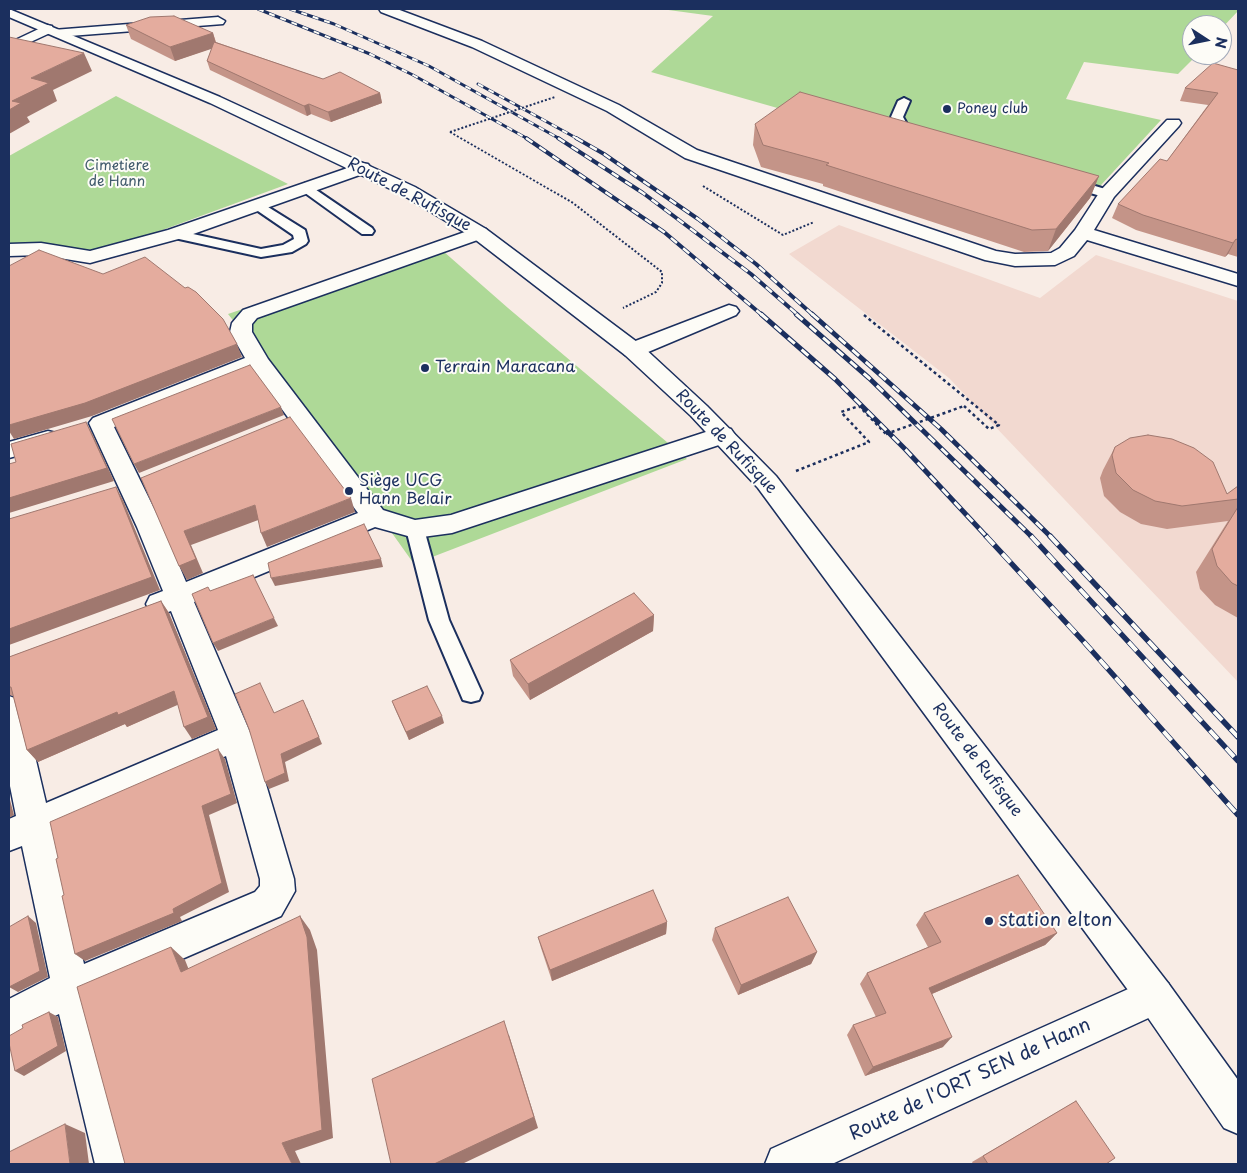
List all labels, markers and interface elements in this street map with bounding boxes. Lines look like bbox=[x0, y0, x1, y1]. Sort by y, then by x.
north arrow bbox=[1182, 15, 1232, 65]
text: N bbox=[1210, 35, 1233, 50]
place label: Poney club bbox=[957, 101, 1028, 117]
marker: Poney club bbox=[941, 103, 953, 115]
street label: Route de Rufisque bbox=[344, 154, 474, 236]
park label: Cimetiere de Hann bbox=[85, 158, 149, 190]
place label: Terrain Maracana bbox=[435, 358, 575, 378]
marker: Terrain Maracana bbox=[419, 362, 431, 374]
street label: Route de Rufisque bbox=[671, 386, 781, 498]
place label: Siège UCG Hann Belair bbox=[359, 472, 451, 510]
marker: Siège UCG Hann Belair bbox=[343, 485, 355, 497]
street label: Route de Rufisque bbox=[928, 699, 1026, 821]
place label: station elton bbox=[999, 910, 1112, 932]
marker: station elton bbox=[983, 915, 995, 927]
street label: Route de l'ORT SEN de Hann bbox=[846, 1014, 1094, 1146]

